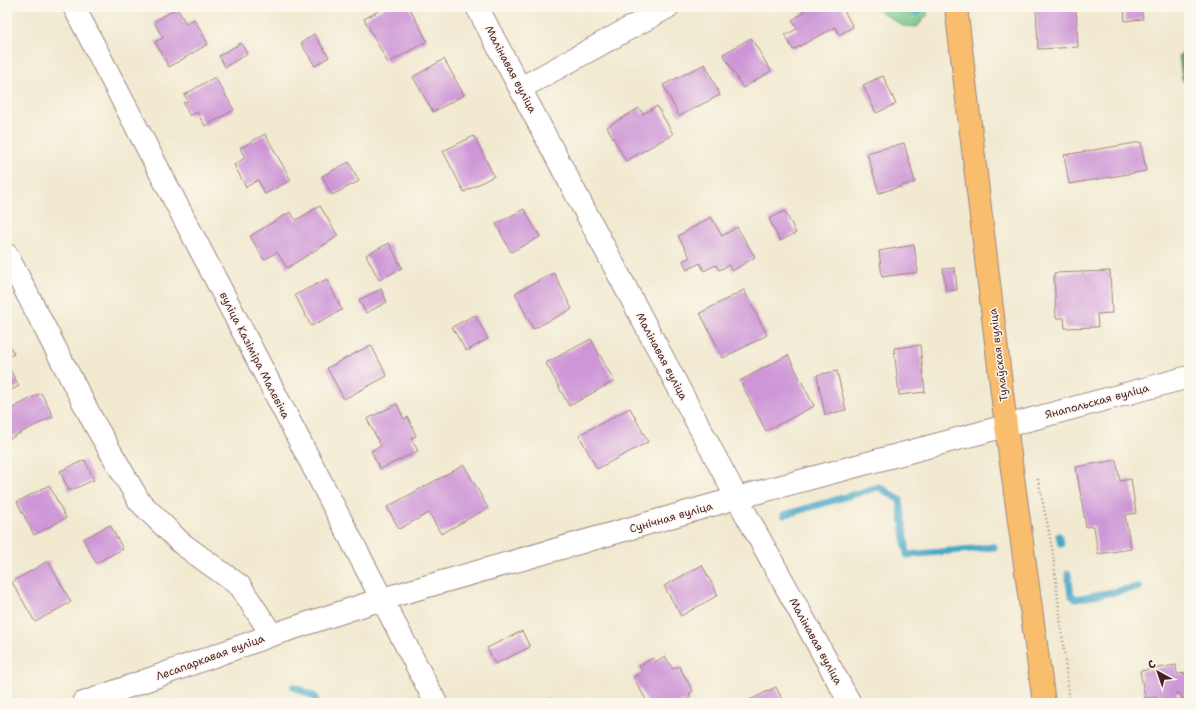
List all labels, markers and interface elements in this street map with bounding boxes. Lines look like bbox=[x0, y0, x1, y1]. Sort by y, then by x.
street label: Малінавая вуліца bbox=[481, 23, 540, 116]
street label: вуліца Казіміра Малевіча bbox=[216, 289, 293, 421]
street label: Тулаўская вуліца bbox=[985, 307, 1012, 402]
street label: Малінавая вуліца bbox=[632, 310, 691, 403]
street label: Янапольская вуліца bbox=[1043, 380, 1151, 423]
street label: Сунічная вуліца bbox=[628, 498, 715, 537]
street label: Малінавая вуліца bbox=[785, 595, 846, 688]
street label: Лесапаркавая вуліца bbox=[154, 631, 267, 684]
north arrow bbox=[1138, 652, 1178, 692]
text: С bbox=[1144, 657, 1159, 673]

